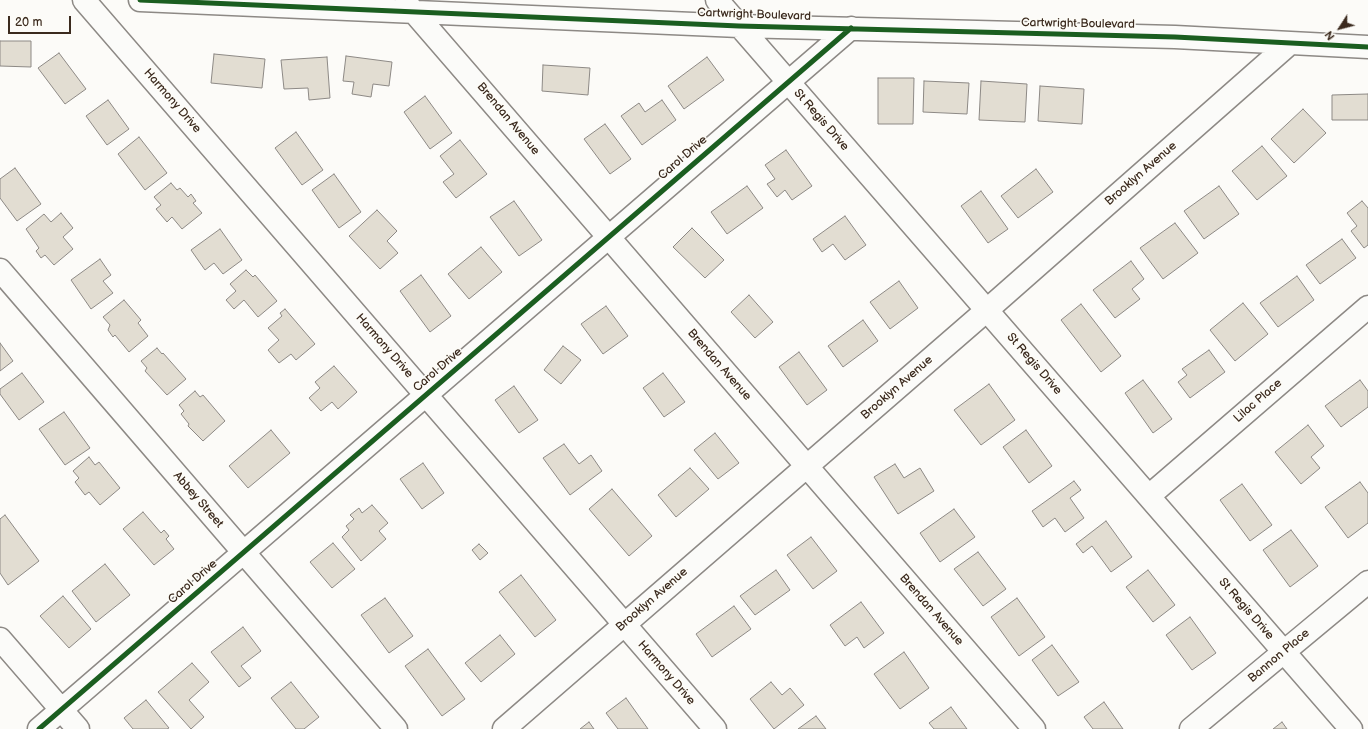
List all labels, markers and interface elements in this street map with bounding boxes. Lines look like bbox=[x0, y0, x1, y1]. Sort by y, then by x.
street label: Cartwright Boulevard bbox=[697, 6, 811, 24]
scale bar bbox=[10, 8, 73, 34]
north arrow bbox=[1320, 8, 1360, 48]
text: 20 m bbox=[15, 15, 42, 30]
street label: Cartwright Boulevard bbox=[1021, 16, 1135, 32]
text: N bbox=[1322, 28, 1338, 43]
street label: Harmony Drive bbox=[140, 66, 204, 136]
street label: Brendan Avenue bbox=[474, 80, 542, 158]
street label: St Regis Drive bbox=[790, 86, 852, 154]
street label: Carol Drive bbox=[655, 133, 711, 183]
street label: Brooklyn Avenue bbox=[1102, 139, 1180, 209]
street label: Harmony Drive bbox=[352, 311, 416, 381]
street label: Brendan Avenue bbox=[684, 326, 754, 404]
street label: St Regis Drive bbox=[1003, 330, 1065, 398]
street label: Carol Drive bbox=[410, 345, 466, 395]
street label: Brooklyn Avenue bbox=[858, 353, 936, 423]
street label: Lilac Place bbox=[1231, 376, 1285, 426]
street label: Abbey Street bbox=[170, 469, 226, 531]
street label: Carol Drive bbox=[165, 557, 221, 607]
street label: Brooklyn Avenue bbox=[613, 565, 691, 635]
street label: Brendan Avenue bbox=[896, 571, 966, 649]
street label: St Regis Drive bbox=[1215, 575, 1277, 643]
street label: Bannon Place bbox=[1245, 626, 1313, 686]
street label: Harmony Drive bbox=[634, 638, 698, 708]

